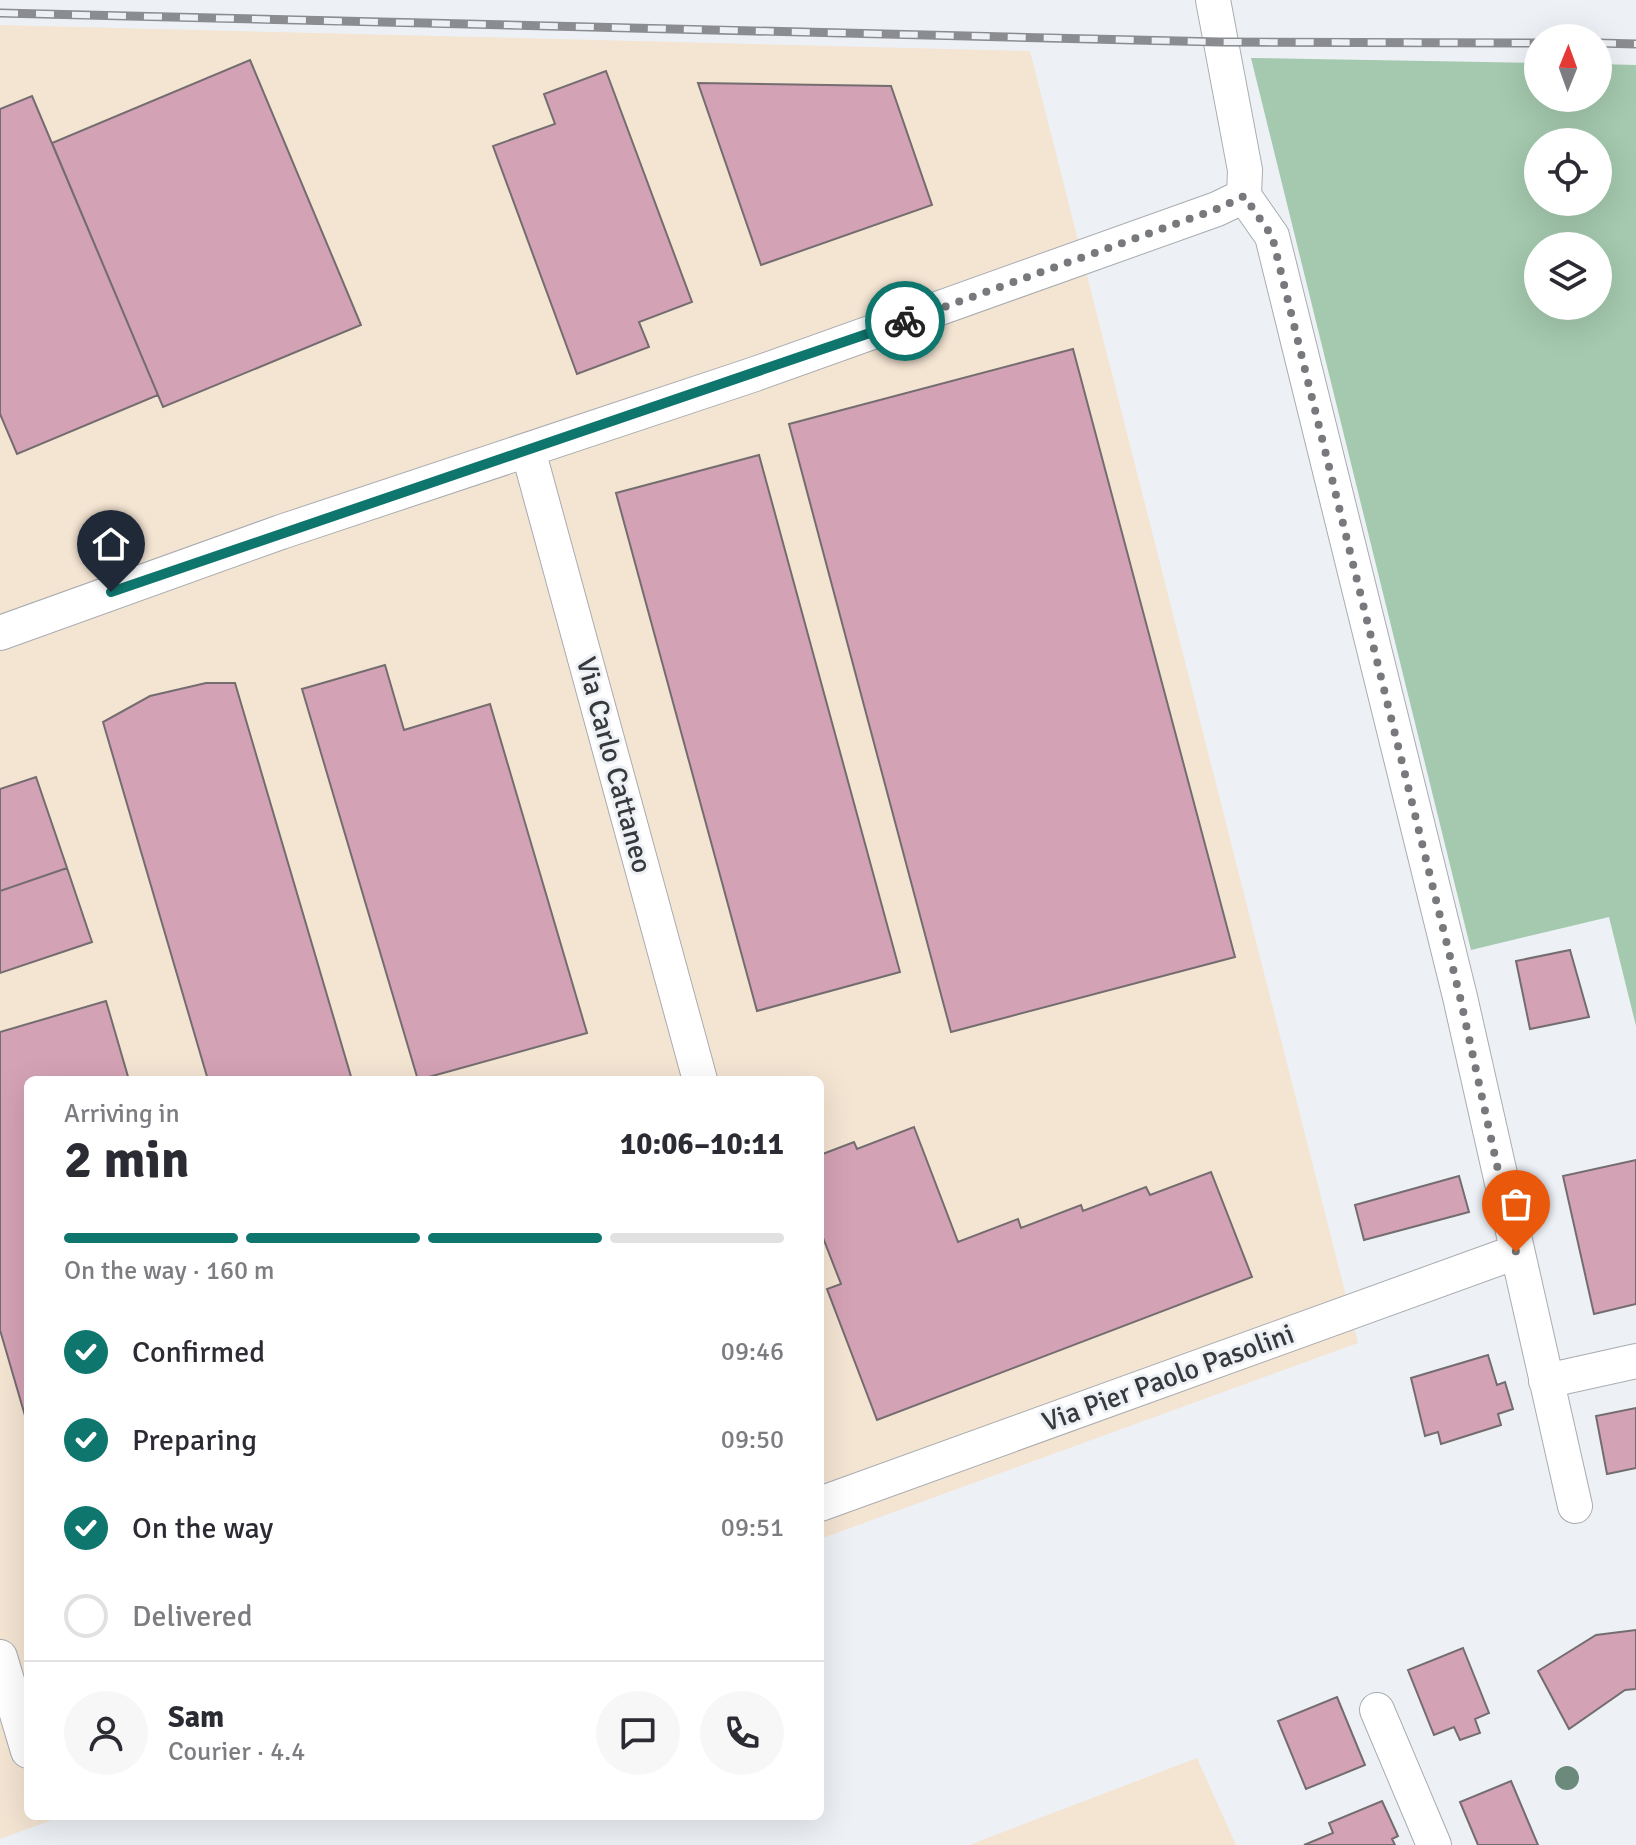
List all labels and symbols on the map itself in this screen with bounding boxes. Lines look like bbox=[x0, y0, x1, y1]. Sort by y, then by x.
north arrow bbox=[1524, 24, 1612, 112]
courier bbox=[865, 281, 945, 361]
pin bbox=[77, 510, 145, 592]
street label: Via Carlo Cattaneo bbox=[569, 653, 659, 877]
pin bbox=[1482, 1170, 1550, 1252]
street label: Via Pier Paolo Pasolini bbox=[1038, 1317, 1298, 1439]

